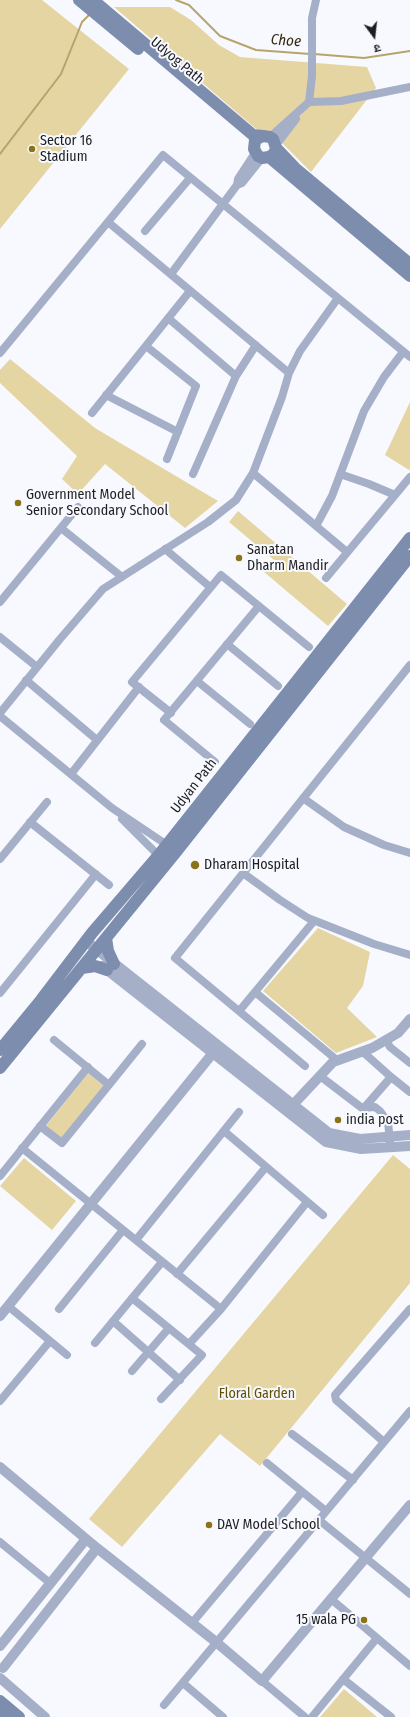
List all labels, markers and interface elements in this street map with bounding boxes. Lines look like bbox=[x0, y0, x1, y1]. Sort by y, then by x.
north arrow bbox=[354, 16, 394, 56]
water label: Choe bbox=[270, 31, 302, 51]
street label: Udyog Path bbox=[147, 34, 207, 88]
text: उ bbox=[372, 41, 382, 55]
place label: Sector 16 Stadium bbox=[40, 133, 92, 166]
marker: Sector 16 Stadium bbox=[27, 144, 37, 154]
place label: Government Model Senior Secondary School bbox=[26, 487, 168, 520]
marker: Government Model Senior Secondary School bbox=[13, 498, 23, 508]
place label: Sanatan Dharm Mandir bbox=[247, 542, 328, 574]
marker: Sanatan Dharm Mandir bbox=[234, 553, 244, 563]
street label: Udyan Path bbox=[167, 755, 221, 817]
place label: Dharam Hospital bbox=[204, 857, 299, 873]
marker: Dharam Hospital bbox=[189, 859, 201, 871]
place label: india post bbox=[346, 1112, 403, 1128]
marker: india post bbox=[333, 1115, 343, 1125]
park label: Floral Garden bbox=[219, 1386, 295, 1402]
place label: DAV Model School bbox=[217, 1517, 320, 1533]
marker: DAV Model School bbox=[204, 1520, 214, 1530]
place label: 15 wala PG bbox=[296, 1612, 356, 1628]
marker: 15 wala PG bbox=[359, 1615, 369, 1625]

